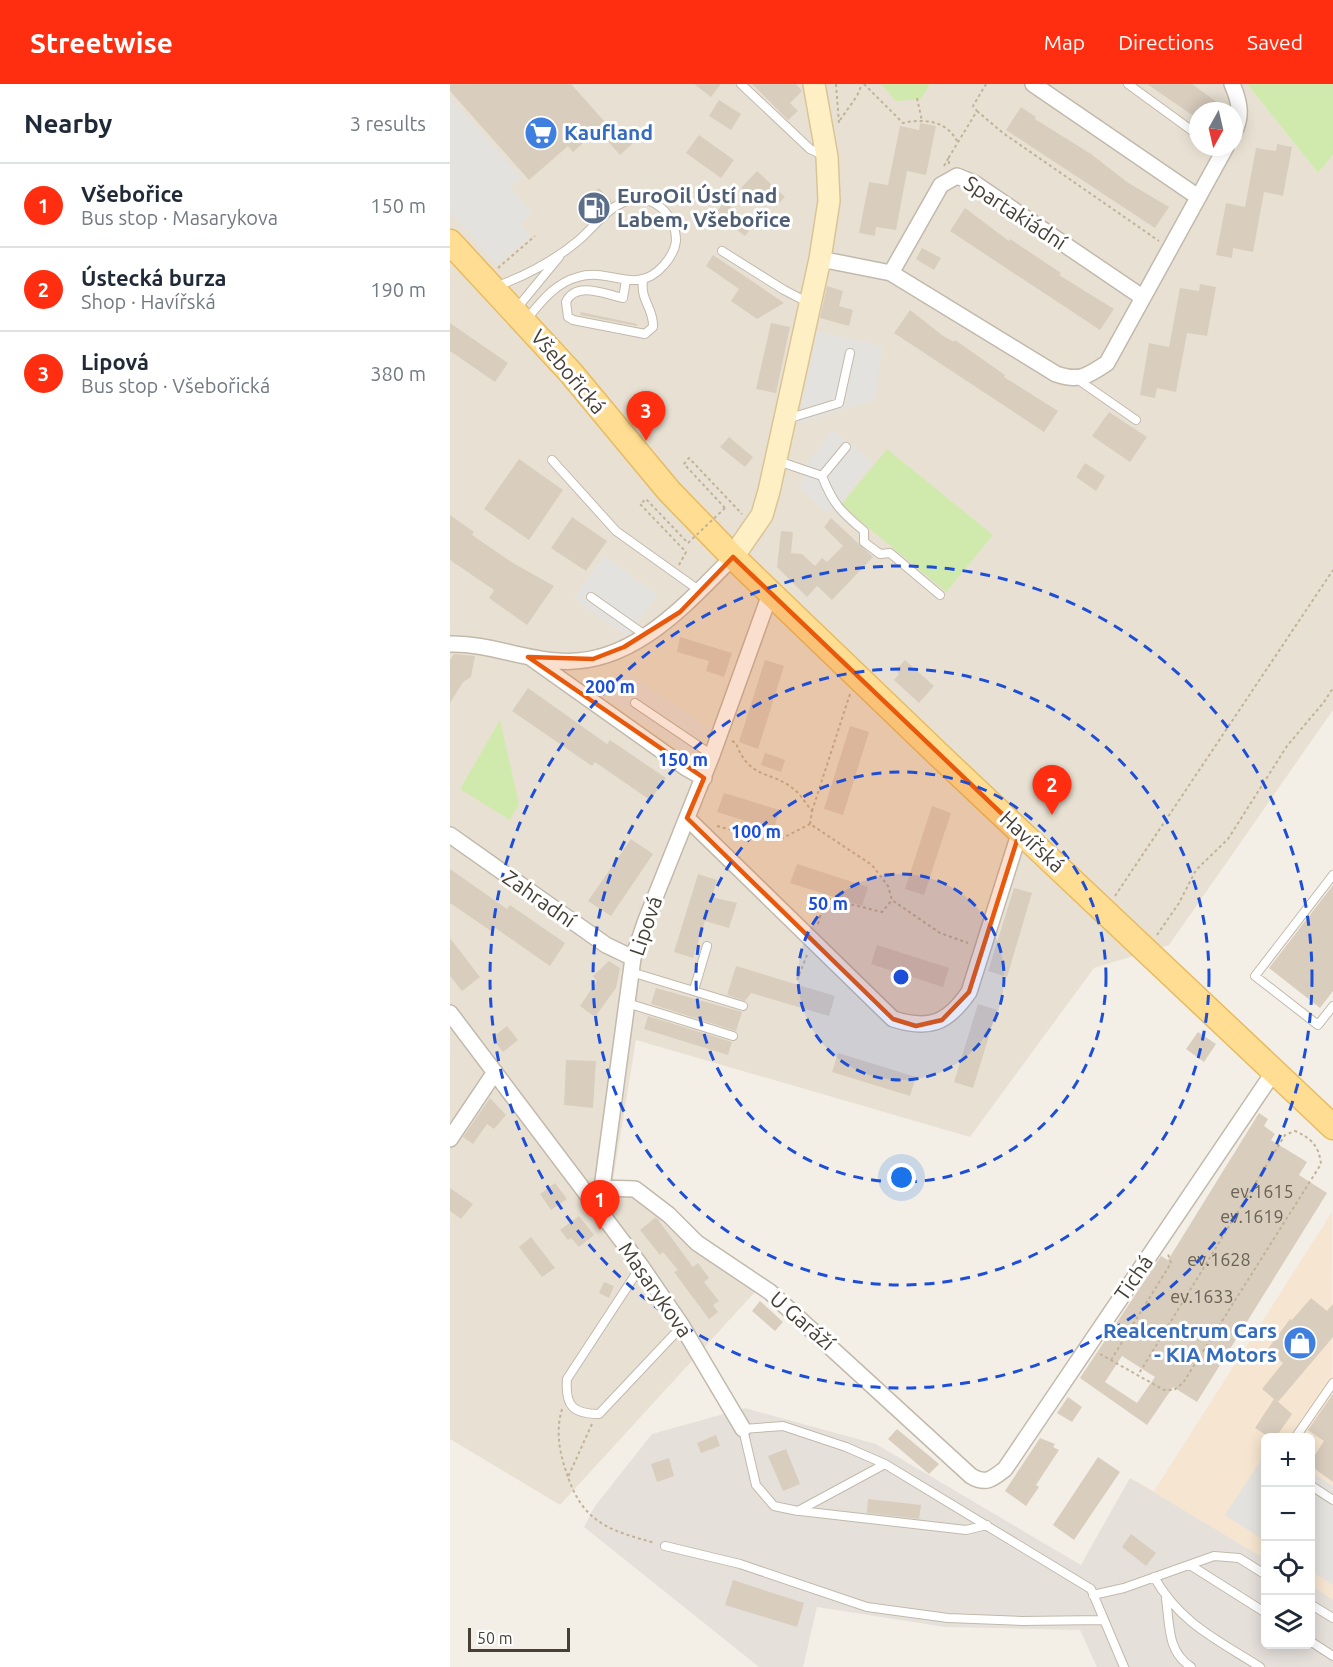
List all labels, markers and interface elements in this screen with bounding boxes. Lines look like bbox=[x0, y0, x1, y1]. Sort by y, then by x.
text: Streetwise bbox=[30, 27, 173, 58]
text: Map bbox=[1044, 30, 1085, 54]
text: Directions bbox=[1118, 30, 1214, 54]
text: Saved bbox=[1247, 30, 1303, 54]
north arrow bbox=[1189, 102, 1243, 156]
text: Nearby bbox=[24, 109, 112, 138]
text: 3 results bbox=[350, 112, 426, 135]
supermarket icon: Kaufland bbox=[523, 115, 559, 151]
place label: Kaufland bbox=[564, 120, 653, 144]
street label: Spartakiádní bbox=[960, 170, 1072, 255]
text: Všebořice bbox=[81, 181, 183, 206]
place label: EuroOil Ústí nad Labem, Všebořice bbox=[617, 183, 791, 231]
fuel station icon: EuroOil Ústí nad Labem, Všebořice bbox=[576, 190, 612, 226]
text: 1 bbox=[38, 194, 49, 217]
text: 150 m bbox=[370, 194, 426, 217]
text: Bus stop · Masarykova bbox=[81, 206, 278, 229]
text: Ústecká burza bbox=[81, 265, 226, 290]
text: 2 bbox=[38, 278, 49, 301]
text: 190 m bbox=[370, 278, 426, 301]
text: Shop · Havířská bbox=[81, 290, 216, 313]
street label: Všebořická bbox=[527, 324, 611, 418]
text: Lipová bbox=[81, 349, 149, 374]
text: 3 bbox=[38, 362, 49, 385]
text: 380 m bbox=[370, 362, 426, 385]
text: Bus stop · Všebořická bbox=[81, 374, 270, 397]
pin: 3 bbox=[626, 392, 666, 441]
text: 200 m bbox=[585, 676, 635, 696]
text: 150 m bbox=[658, 749, 708, 769]
pin: 2 bbox=[1032, 766, 1072, 815]
street label: Havířská bbox=[996, 805, 1070, 877]
text: 100 m bbox=[731, 821, 781, 841]
street label: Zahradní bbox=[499, 865, 581, 932]
street label: Lipová bbox=[624, 893, 666, 959]
text: 50 m bbox=[808, 893, 848, 913]
centre of rings bbox=[891, 967, 911, 987]
your location bbox=[887, 1163, 916, 1192]
pin: 1 bbox=[580, 1180, 620, 1230]
house number: ev.1615 bbox=[1230, 1181, 1294, 1201]
house number: ev.1619 bbox=[1220, 1206, 1284, 1226]
street label: Masarykova bbox=[614, 1237, 697, 1342]
house number: ev.1628 bbox=[1187, 1249, 1251, 1269]
street label: Tichá bbox=[1109, 1250, 1157, 1305]
street label: U Garáží bbox=[766, 1286, 840, 1355]
house number: ev.1633 bbox=[1170, 1286, 1234, 1306]
place label: Realcentrum Cars - KIA Motors bbox=[1103, 1318, 1277, 1366]
shop icon: Realcentrum Cars - KIA Motors bbox=[1282, 1325, 1318, 1361]
map controls bbox=[1261, 1433, 1315, 1649]
button: + bbox=[1261, 1433, 1315, 1487]
button: − bbox=[1261, 1487, 1315, 1541]
button: locate bbox=[1261, 1541, 1315, 1595]
button: layers bbox=[1261, 1595, 1315, 1649]
scale bar bbox=[468, 1625, 570, 1652]
text: 50 m bbox=[477, 1629, 513, 1647]

